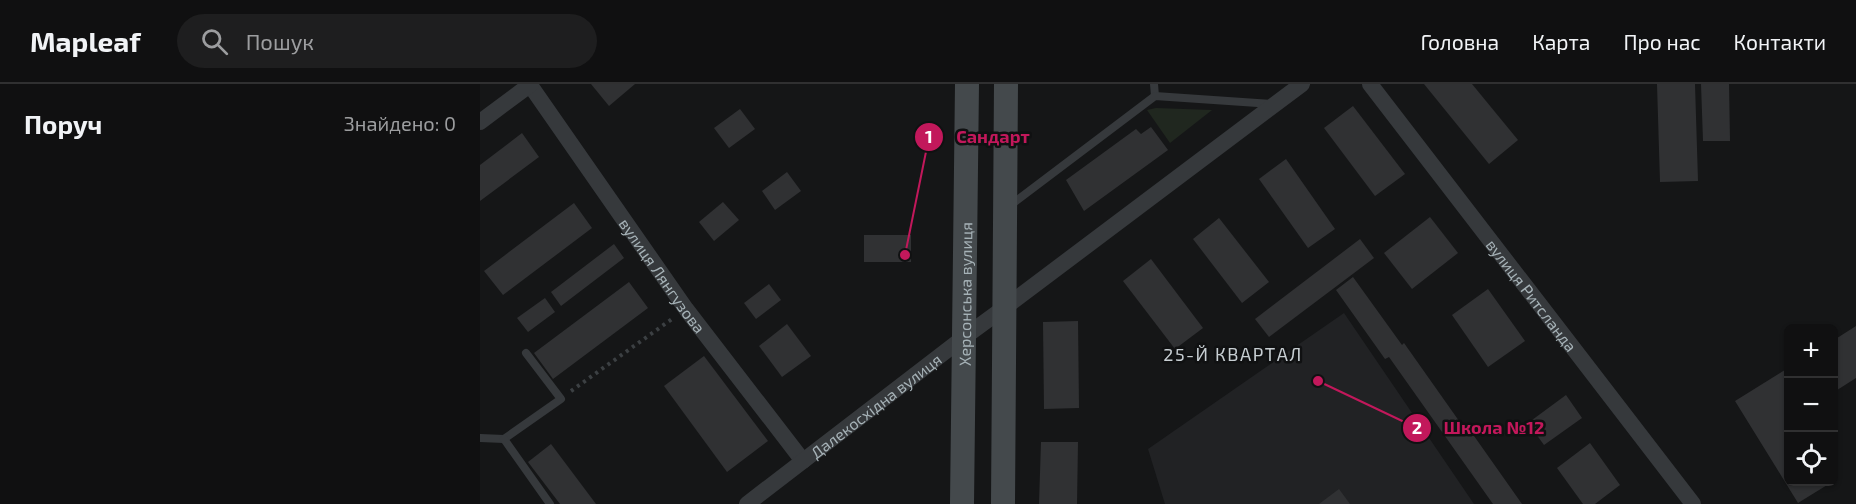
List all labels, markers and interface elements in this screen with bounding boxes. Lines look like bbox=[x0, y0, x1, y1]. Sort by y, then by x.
search box bbox=[177, 14, 597, 68]
text: Mapleaf bbox=[30, 24, 141, 58]
icon: search bbox=[198, 25, 231, 58]
text: Пошук bbox=[246, 28, 314, 54]
text: Головна bbox=[1420, 29, 1499, 54]
text: Карта bbox=[1532, 29, 1590, 54]
text: Про нас bbox=[1623, 29, 1701, 54]
text: Контакти bbox=[1734, 29, 1826, 54]
text: Поруч bbox=[24, 108, 102, 139]
text: Знайдено: 0 bbox=[344, 111, 456, 135]
callout: Сандарт bbox=[914, 119, 1042, 155]
text: 1 bbox=[925, 125, 933, 147]
text: Сандарт bbox=[956, 125, 1030, 147]
street label: вулиця Лянгузова bbox=[616, 214, 710, 336]
street label: Херсонська вулиця bbox=[954, 222, 975, 366]
street label: вулиця Ритсланда bbox=[1483, 235, 1581, 355]
map controls bbox=[1784, 324, 1838, 486]
button: + bbox=[1784, 324, 1838, 378]
district label: 25-Й КВАРТАЛ bbox=[1163, 343, 1303, 365]
street label: Далекосхідна вулиця bbox=[806, 349, 945, 462]
button: − bbox=[1784, 378, 1838, 432]
callout: Школа №12 bbox=[1402, 410, 1557, 446]
text: 2 bbox=[1412, 416, 1422, 438]
text: Школа №12 bbox=[1443, 416, 1545, 438]
button: locate bbox=[1784, 432, 1838, 486]

